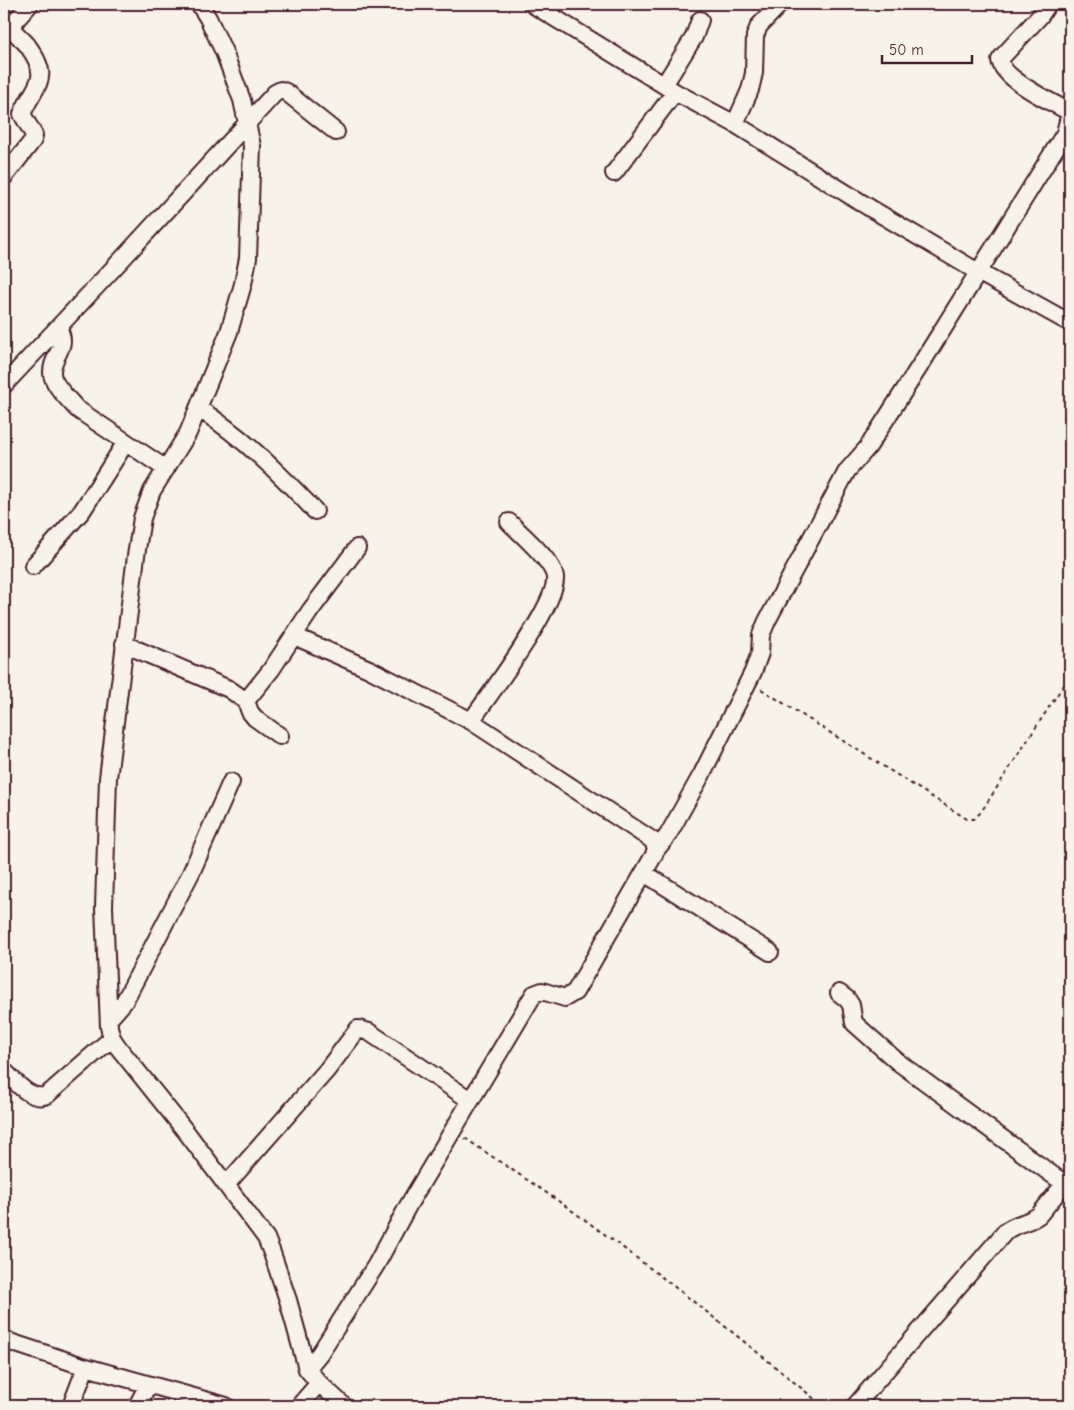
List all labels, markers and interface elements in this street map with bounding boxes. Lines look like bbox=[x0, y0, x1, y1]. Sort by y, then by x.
scale bar bbox=[882, 32, 972, 64]
text: 50 m bbox=[889, 41, 924, 59]

